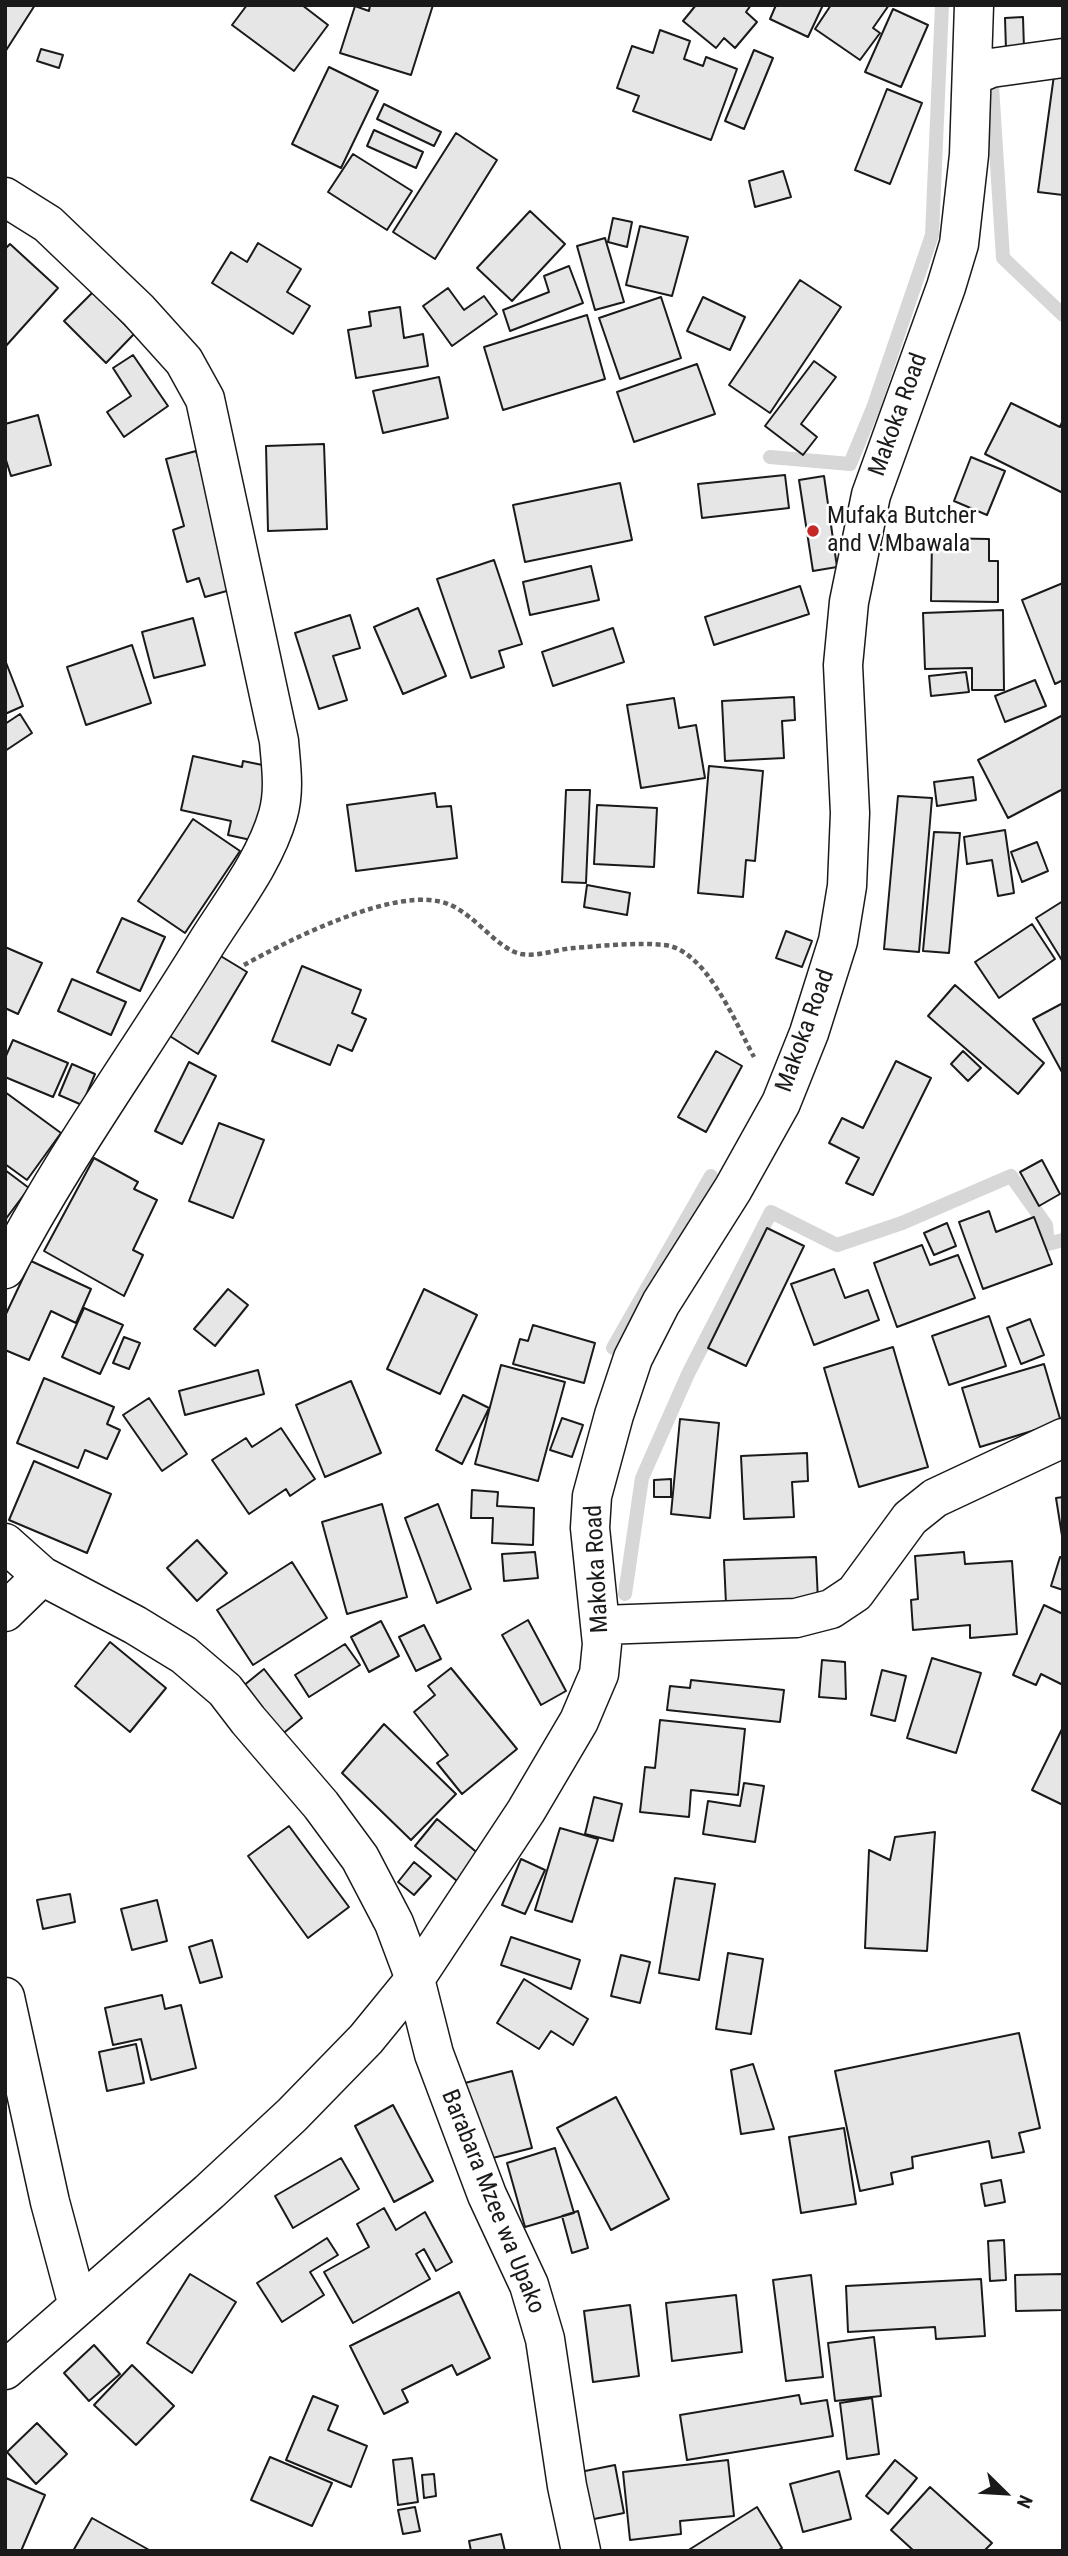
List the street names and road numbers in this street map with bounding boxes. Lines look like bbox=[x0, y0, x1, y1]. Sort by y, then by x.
street label: Makoka Road bbox=[863, 350, 935, 480]
street label: Makoka Road bbox=[770, 966, 842, 1096]
street label: Makoka Road bbox=[580, 1504, 616, 1634]
street label: Barabara Mzee wa Upako bbox=[434, 2086, 550, 2318]

